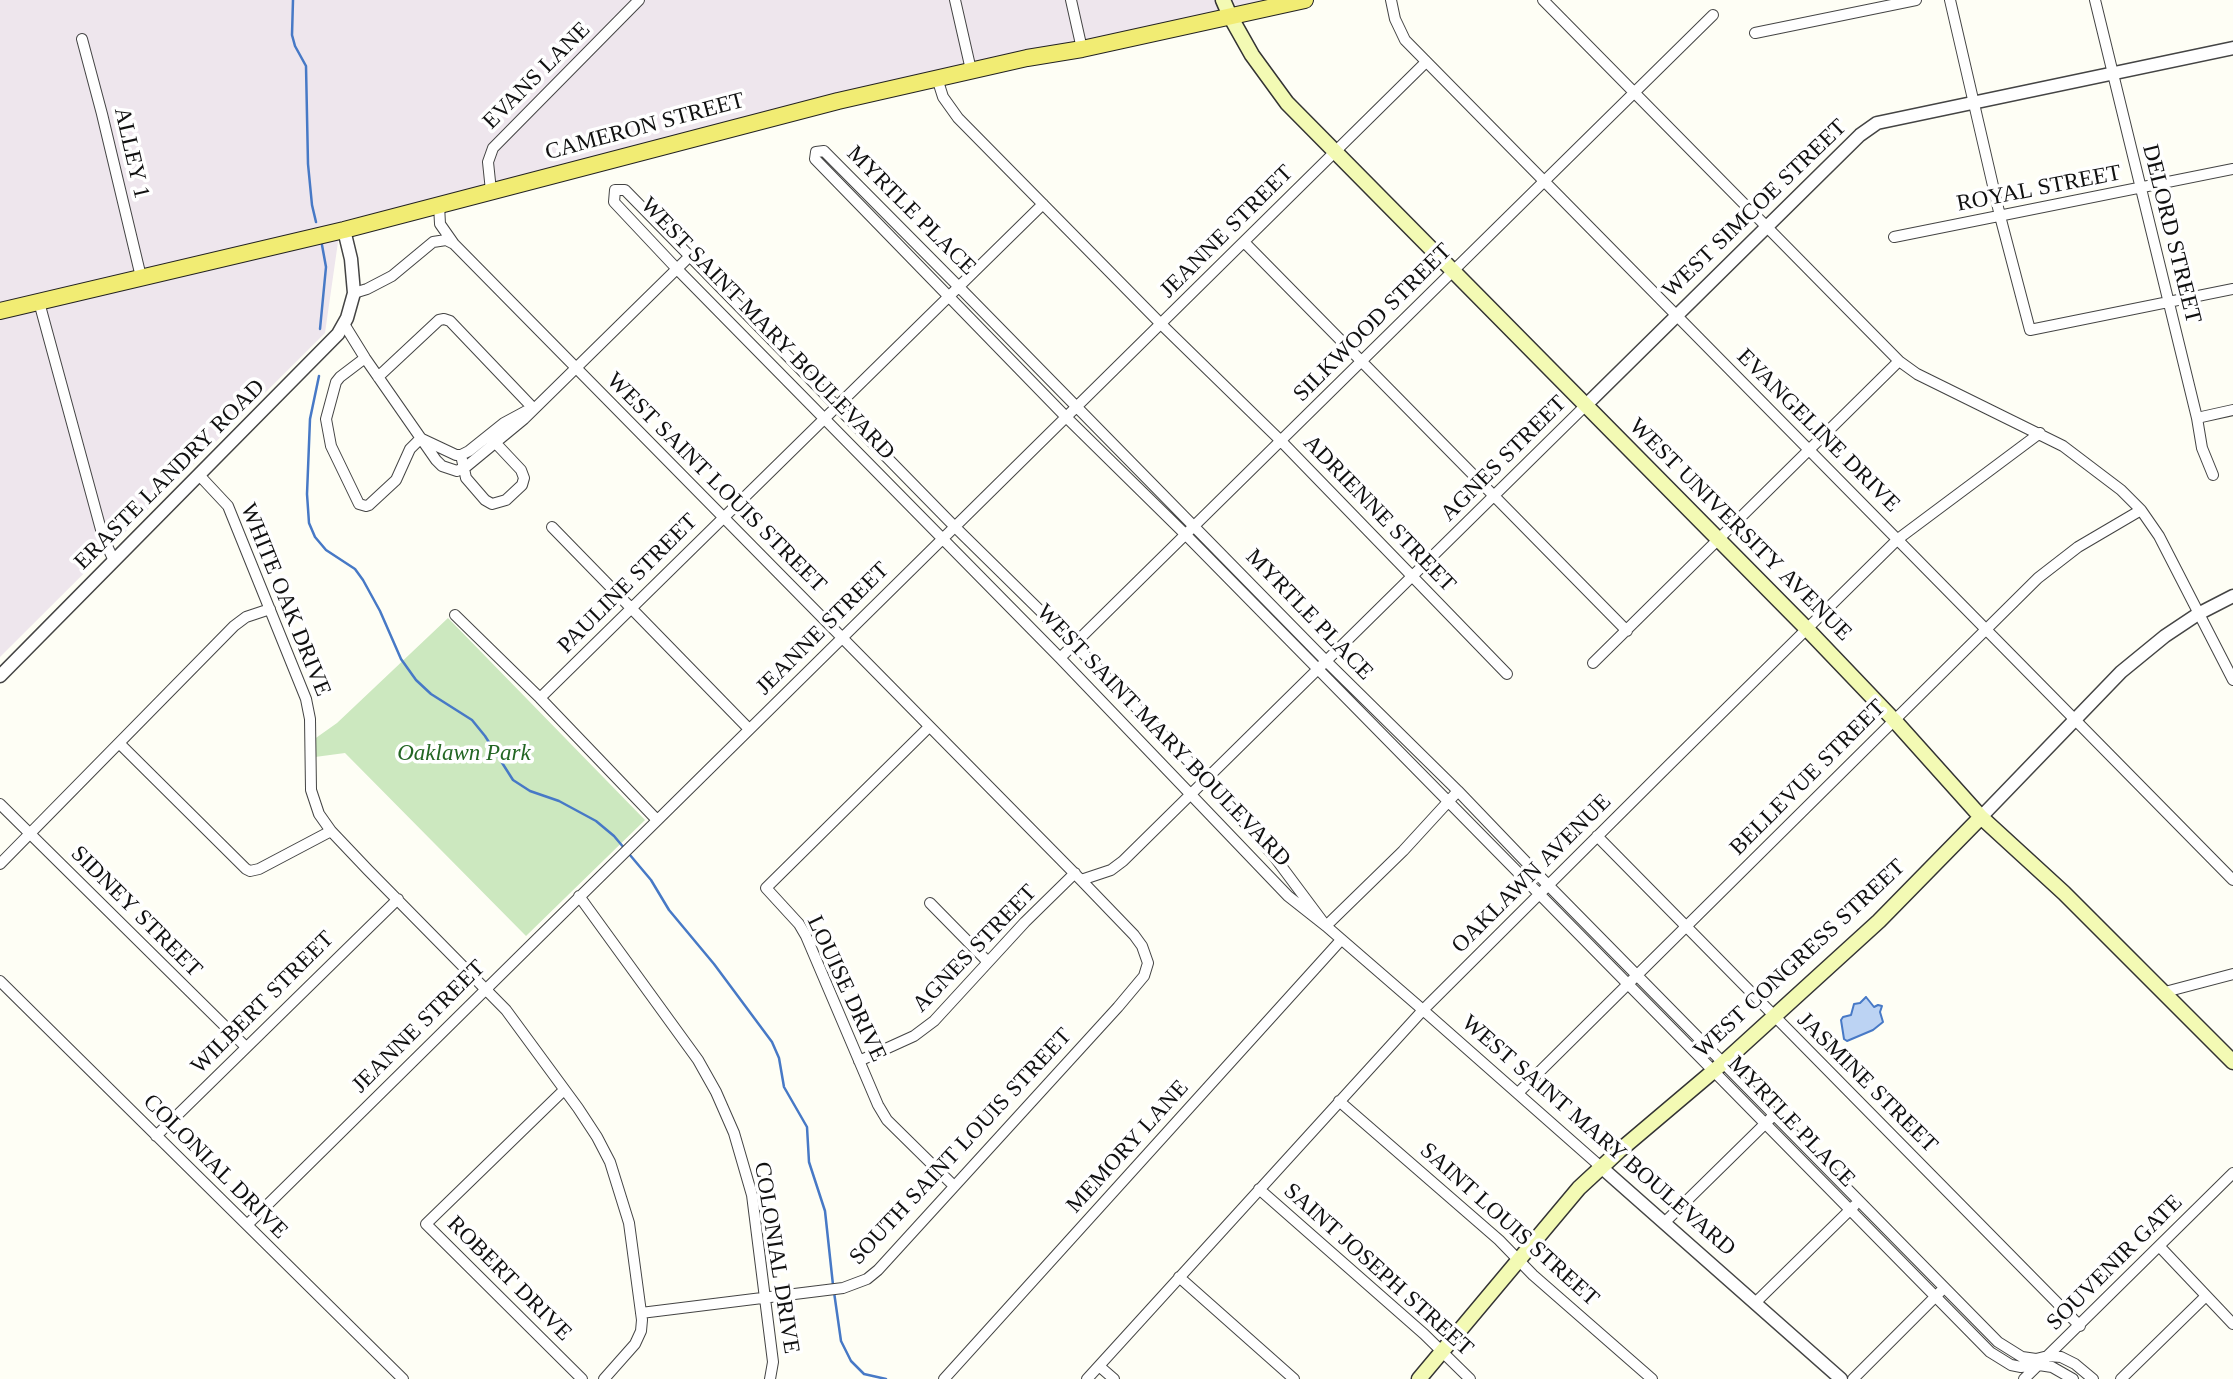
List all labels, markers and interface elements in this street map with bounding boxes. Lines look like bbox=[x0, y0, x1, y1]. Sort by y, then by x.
street label: EVANS LANE bbox=[477, 16, 597, 136]
street label: CAMERON STREET bbox=[542, 87, 748, 167]
street label: ALLEY 1 bbox=[107, 105, 155, 201]
street label: WEST SIMCOE STREET bbox=[1657, 114, 1853, 304]
street label: MYRTLE PLACE bbox=[841, 141, 981, 281]
street label: DELORD STREET bbox=[2135, 142, 2207, 326]
street label: JEANNE STREET bbox=[1155, 160, 1299, 304]
street label: ROYAL STREET bbox=[1955, 160, 2123, 218]
street label: WEST SAINT MARY BOULEVARD bbox=[634, 192, 900, 466]
street label: SILKWOOD STREET bbox=[1288, 238, 1458, 408]
street label: EVANGELINE DRIVE bbox=[1730, 343, 1906, 519]
street label: WEST SAINT LOUIS STREET bbox=[600, 367, 832, 599]
street label: ERASTE LANDRY ROAD bbox=[69, 374, 271, 576]
street label: AGNES STREET bbox=[1435, 390, 1573, 528]
street label: WEST UNIVERSITY AVENUE bbox=[1623, 413, 1857, 647]
street label: ADRIENNE STREET bbox=[1297, 430, 1461, 598]
street label: WHITE OAK DRIVE bbox=[234, 499, 336, 701]
street label: PAULINE STREET bbox=[552, 508, 704, 660]
street label: MYRTLE PLACE bbox=[1239, 544, 1379, 686]
street label: JEANNE STREET bbox=[751, 557, 895, 701]
street label: WEST SAINT MARY BOULEVARD bbox=[1030, 599, 1296, 873]
street label: BELLEVUE STREET bbox=[1724, 694, 1892, 862]
park label: Oaklawn Park bbox=[397, 740, 531, 768]
street label: OAKLAWN AVENUE bbox=[1446, 788, 1618, 960]
street label: SIDNEY STREET bbox=[65, 841, 207, 983]
street label: WEST CONGRESS STREET bbox=[1689, 854, 1911, 1064]
street label: AGNES STREET bbox=[907, 879, 1043, 1019]
street label: LOUISE DRIVE bbox=[800, 912, 892, 1066]
street label: WILBERT STREET bbox=[186, 926, 340, 1080]
street label: JEANNE STREET bbox=[347, 955, 491, 1099]
street label: JASMINE STREET bbox=[1791, 1007, 1943, 1159]
street label: WEST SAINT MARY BOULEVARD bbox=[1455, 1009, 1741, 1263]
street label: SOUTH SAINT LOUIS STREET bbox=[844, 1023, 1078, 1271]
street label: MYRTLE PLACE bbox=[1721, 1051, 1861, 1193]
street label: MEMORY LANE bbox=[1061, 1075, 1195, 1219]
street label: COLONIAL DRIVE bbox=[137, 1089, 293, 1245]
street label: SAINT LOUIS STREET bbox=[1414, 1137, 1604, 1313]
street label: COLONIAL DRIVE bbox=[747, 1160, 805, 1356]
street label: SAINT JOSEPH STREET bbox=[1278, 1178, 1478, 1362]
street label: SOUVENIR GATE bbox=[2041, 1189, 2189, 1337]
street label: ROBERT DRIVE bbox=[441, 1211, 577, 1347]

